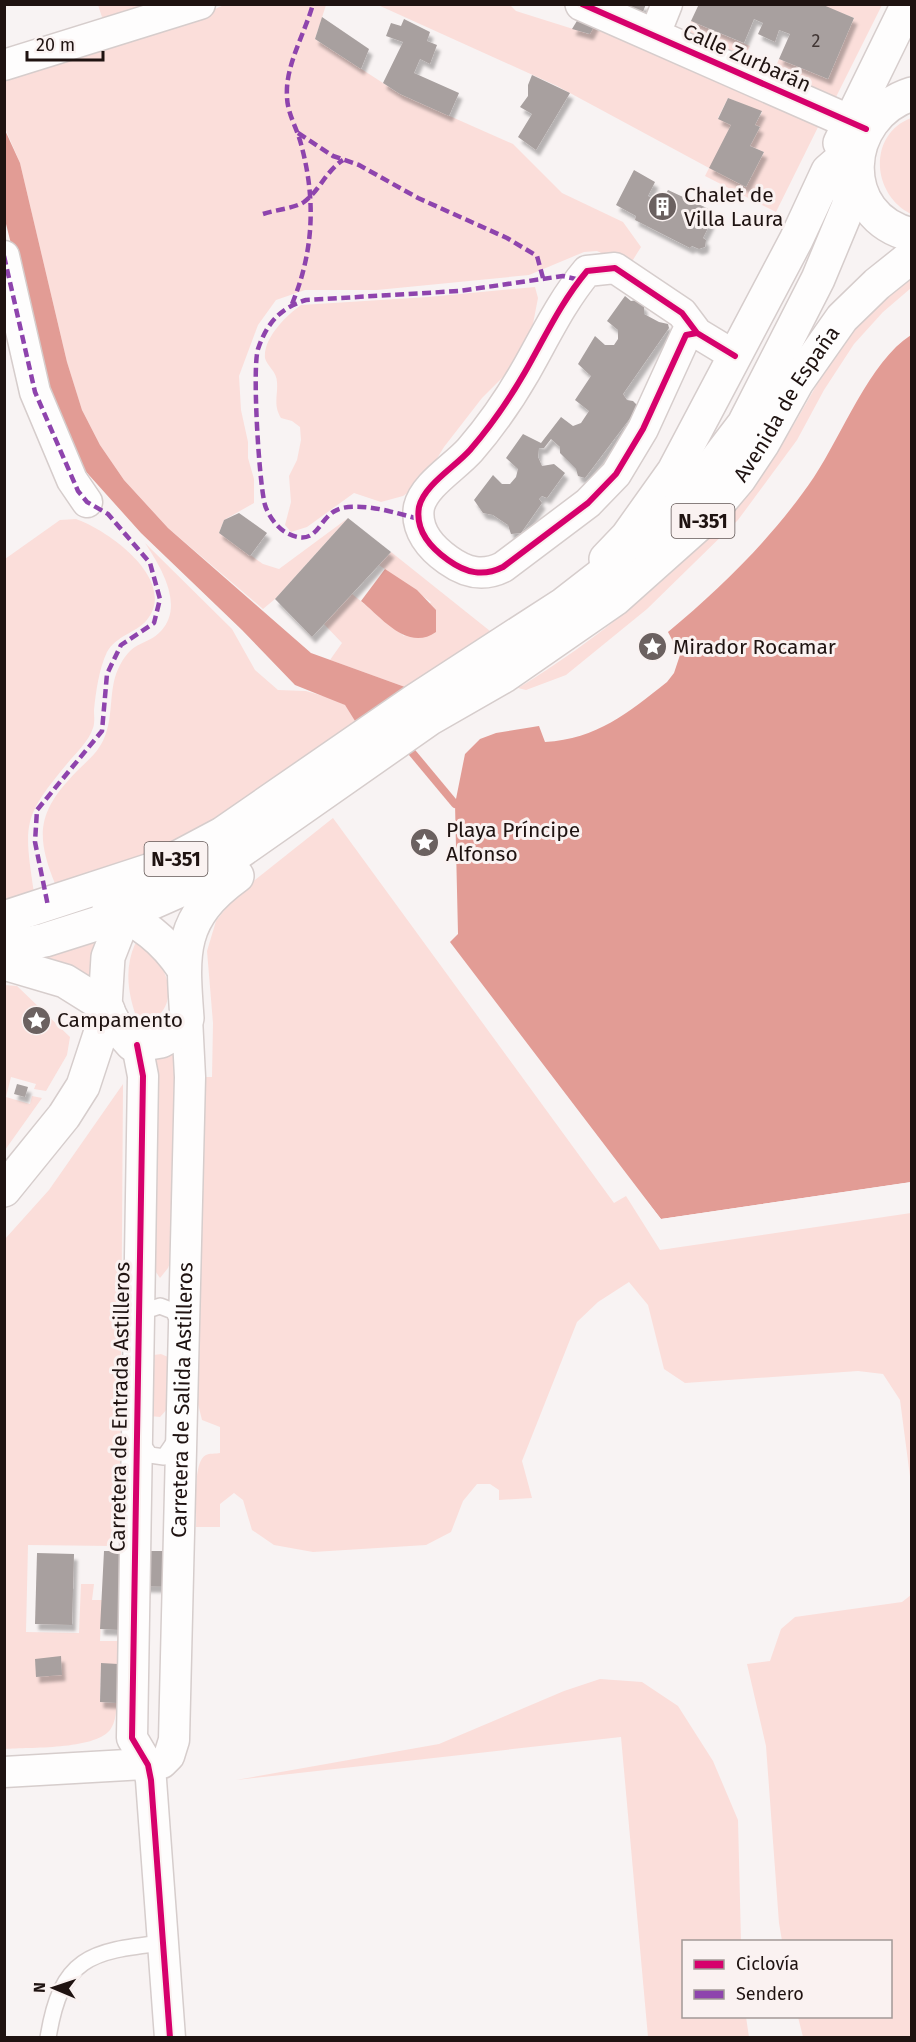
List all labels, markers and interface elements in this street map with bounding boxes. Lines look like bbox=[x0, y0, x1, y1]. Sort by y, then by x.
street label: Calle Zurbarán bbox=[679, 18, 815, 98]
scale bar bbox=[27, 24, 104, 62]
house number: 2 bbox=[812, 30, 821, 52]
text: 20 m bbox=[36, 34, 75, 56]
place label: Chalet de Villa Laura bbox=[684, 182, 783, 232]
building icon: Chalet de Villa Laura bbox=[647, 191, 679, 223]
street label: Avenida de España bbox=[728, 321, 845, 487]
road number: N-351 bbox=[672, 504, 734, 538]
place icon: Mirador Rocamar bbox=[636, 631, 668, 663]
place label: Mirador Rocamar bbox=[673, 634, 836, 660]
place label: Playa Príncipe Alfonso bbox=[446, 817, 580, 867]
place icon: Playa Príncipe Alfonso bbox=[409, 826, 441, 858]
road number: N-351 bbox=[144, 842, 207, 876]
place icon: Campamento bbox=[20, 1004, 52, 1036]
place label: Campamento bbox=[57, 1007, 183, 1033]
street label: Carretera de Entrada Astilleros bbox=[104, 1261, 136, 1552]
street label: Carretera de Salida Astilleros bbox=[166, 1262, 199, 1538]
legend bbox=[682, 1940, 892, 2018]
text: Ciclovía bbox=[736, 1953, 799, 1975]
north arrow bbox=[24, 1958, 84, 2018]
text: N bbox=[30, 1982, 49, 1993]
text: Sendero bbox=[736, 1983, 804, 2005]

